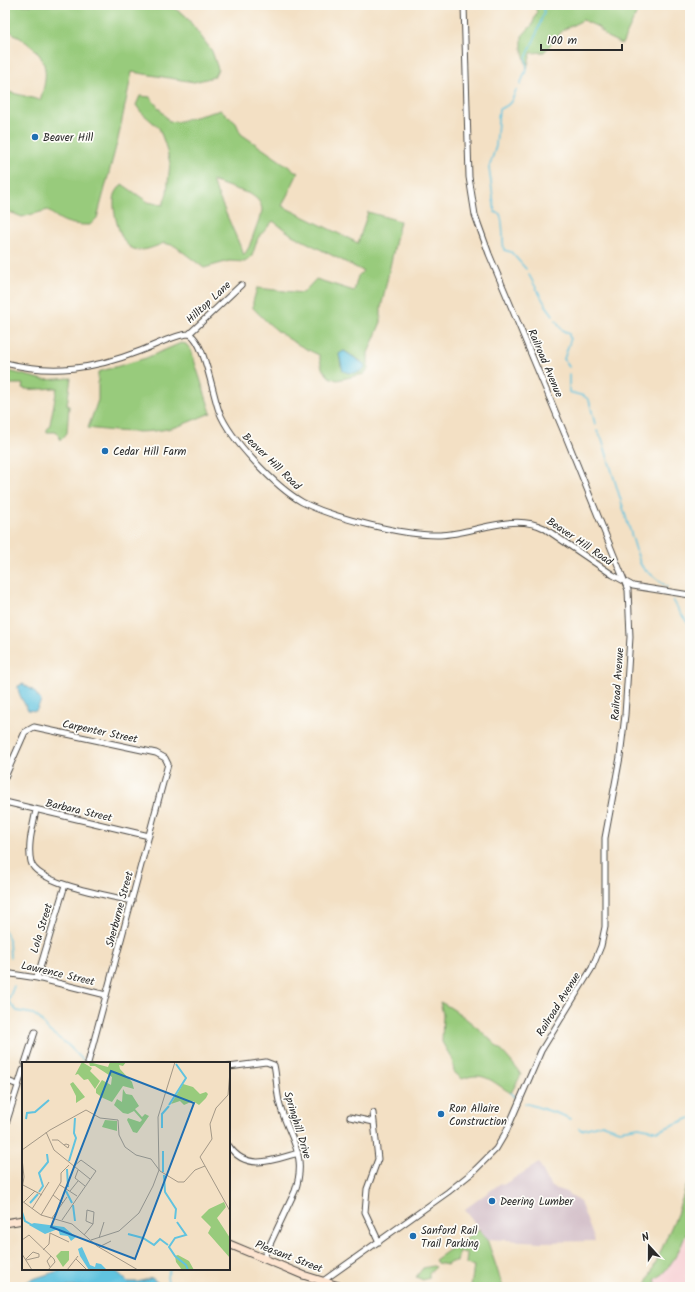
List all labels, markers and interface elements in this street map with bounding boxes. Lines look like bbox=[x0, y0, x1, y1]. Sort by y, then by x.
scale bar bbox=[541, 26, 622, 52]
text: 100 m bbox=[547, 31, 578, 50]
place label: Beaver Hill bbox=[43, 129, 93, 147]
marker: Beaver Hill bbox=[30, 132, 40, 142]
street label: Hilltop Lane bbox=[182, 277, 235, 329]
street label: Railroad Avenue bbox=[523, 326, 568, 401]
street label: Beaver Hill Road bbox=[237, 429, 305, 495]
place label: Cedar Hill Farm bbox=[113, 443, 187, 461]
marker: Cedar Hill Farm bbox=[100, 446, 110, 456]
street label: Beaver Hill Road bbox=[543, 513, 617, 571]
street label: Railroad Avenue bbox=[606, 647, 630, 721]
street label: Carpenter Street bbox=[60, 715, 140, 749]
street label: Barbara Street bbox=[44, 795, 115, 828]
street label: Sherburne Street bbox=[101, 868, 139, 949]
street label: Lola Street bbox=[26, 900, 58, 955]
street label: Lawrence Street bbox=[19, 957, 97, 991]
street label: Railroad Avenue bbox=[532, 969, 586, 1040]
inset map bbox=[22, 1062, 230, 1270]
street label: Springhill Drive bbox=[278, 1089, 316, 1161]
place label: Ron Allaire Construction bbox=[449, 1100, 507, 1131]
marker: Ron Allaire Construction bbox=[436, 1109, 446, 1119]
place label: Deering Lumber bbox=[500, 1193, 575, 1211]
marker: Deering Lumber bbox=[487, 1196, 497, 1206]
place label: Sanford Rail Trail Parking bbox=[421, 1222, 479, 1253]
north arrow bbox=[629, 1226, 669, 1266]
text: N bbox=[639, 1228, 652, 1247]
marker: Sanford Rail Trail Parking bbox=[408, 1231, 418, 1241]
street label: Pleasant Street bbox=[252, 1236, 326, 1278]

